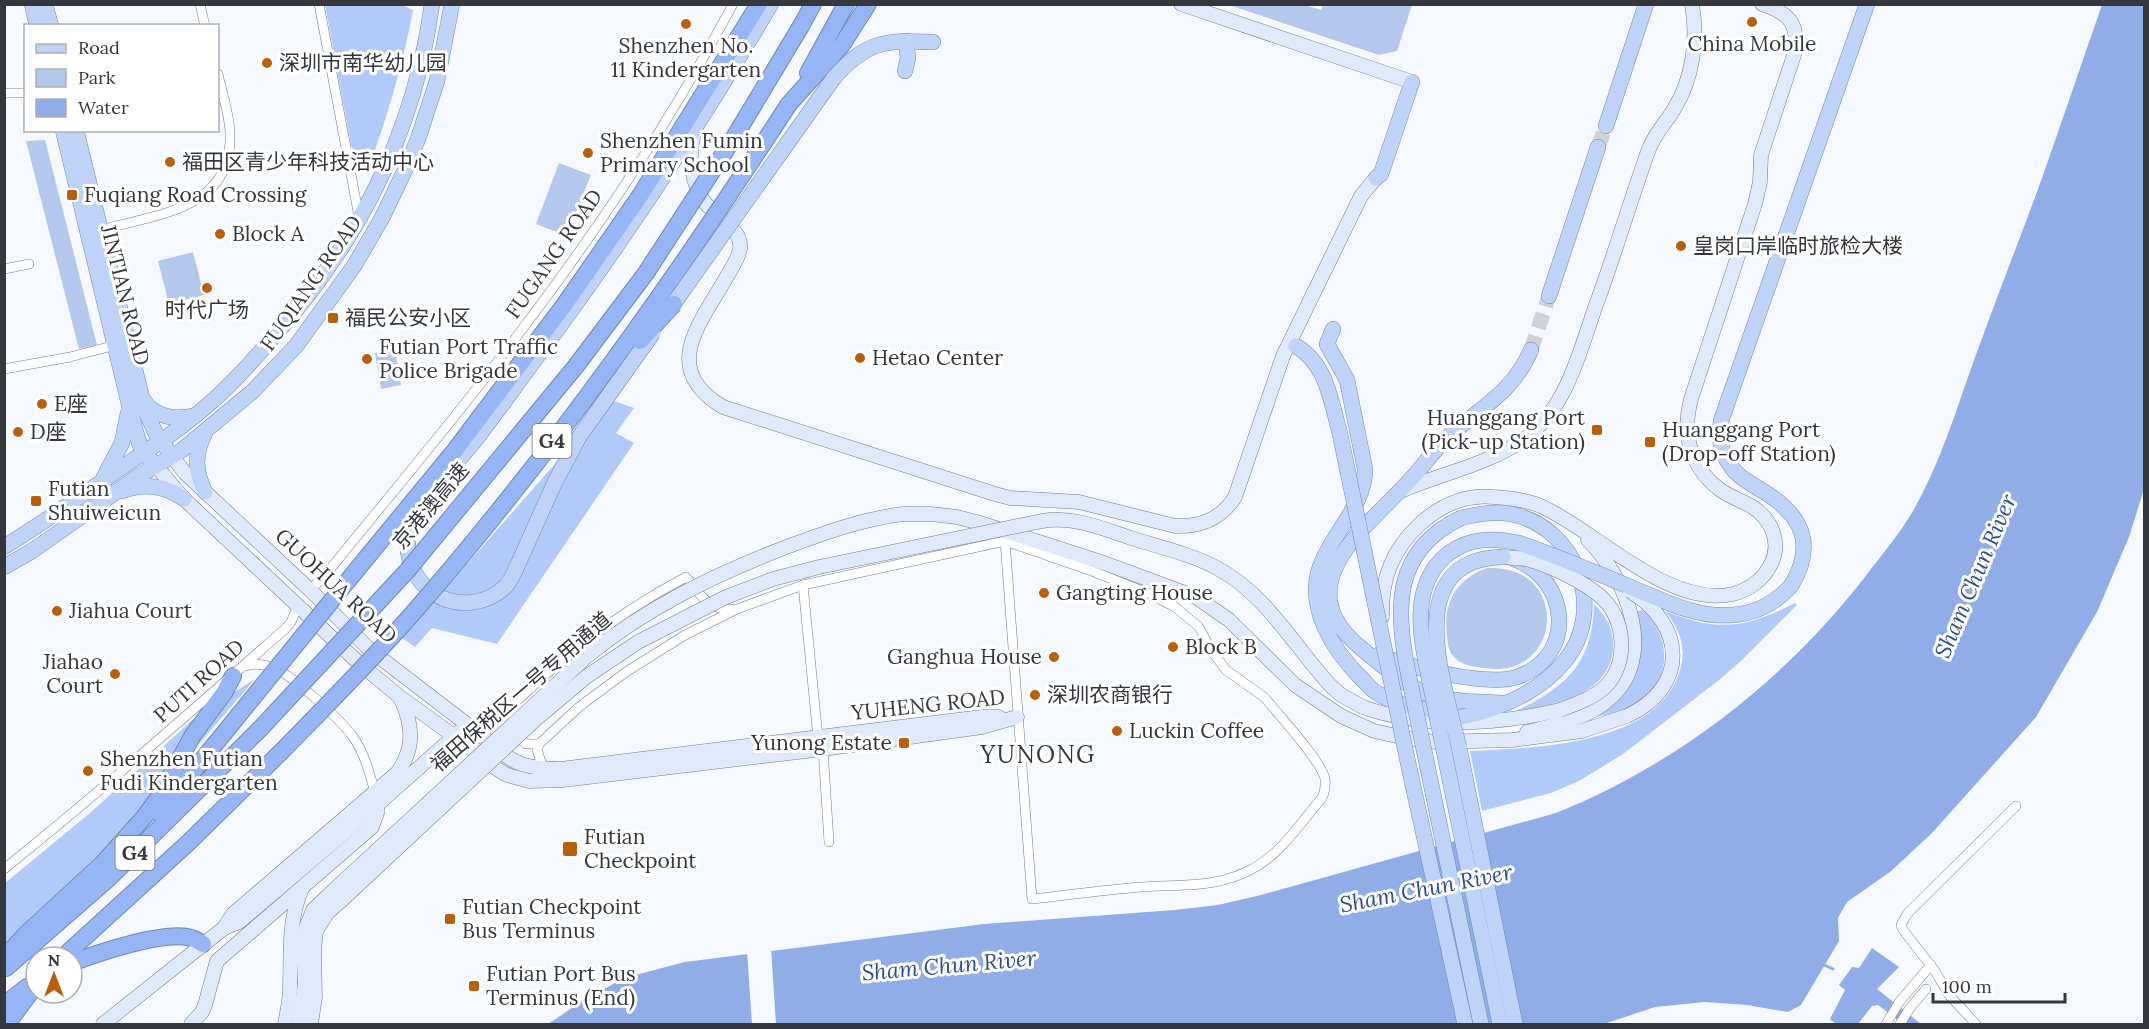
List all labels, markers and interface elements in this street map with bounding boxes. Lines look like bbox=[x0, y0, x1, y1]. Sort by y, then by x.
marker: China Mobile bbox=[1745, 15, 1759, 29]
marker: Shenzhen No. 11 Kindergarten bbox=[679, 17, 693, 31]
legend bbox=[24, 24, 219, 132]
place label: China Mobile bbox=[1688, 30, 1816, 57]
place label: Shenzhen No. 11 Kindergarten bbox=[611, 32, 762, 83]
text: Road bbox=[78, 36, 120, 59]
place label: 深圳市南华幼儿园 bbox=[279, 49, 447, 76]
marker: 深圳市南华幼儿园 bbox=[260, 56, 274, 70]
text: Park bbox=[78, 66, 116, 89]
text: Water bbox=[78, 96, 129, 119]
place label: Shenzhen Fumin Primary School bbox=[600, 127, 763, 178]
marker: Shenzhen Fumin Primary School bbox=[581, 146, 595, 160]
place label: 福田区青少年科技活动中心 bbox=[182, 148, 434, 175]
marker: 福田区青少年科技活动中心 bbox=[163, 155, 177, 169]
place label: Fuqiang Road Crossing bbox=[84, 181, 307, 208]
street label: FUGANG ROAD bbox=[499, 184, 608, 324]
marker: Fuqiang Road Crossing bbox=[65, 188, 79, 202]
street label: FUQIANG ROAD bbox=[254, 210, 367, 356]
place label: Block A bbox=[232, 220, 305, 247]
street label: JINTIAN ROAD bbox=[95, 221, 156, 368]
marker: Block A bbox=[213, 227, 227, 241]
place label: 皇岗口岸临时旅检大楼 bbox=[1693, 232, 1903, 259]
marker: 皇岗口岸临时旅检大楼 bbox=[1674, 239, 1688, 253]
marker: 时代广场 bbox=[200, 281, 214, 295]
place label: 时代广场 bbox=[165, 296, 249, 323]
place label: 福民公安小区 bbox=[345, 304, 471, 331]
marker: 福民公安小区 bbox=[326, 311, 340, 325]
place label: Futian Port Traffic Police Brigade bbox=[379, 333, 558, 384]
place label: Hetao Center bbox=[872, 344, 1003, 371]
marker: Hetao Center bbox=[853, 351, 867, 365]
marker: Futian Port Traffic Police Brigade bbox=[360, 352, 374, 366]
place label: E座 bbox=[54, 390, 88, 417]
marker: E座 bbox=[35, 397, 49, 411]
place label: Huanggang Port (Pick-up Station) bbox=[1422, 404, 1586, 455]
place label: Huanggang Port (Drop-off Station) bbox=[1662, 416, 1836, 467]
place label: D座 bbox=[30, 418, 67, 445]
marker: Huanggang Port (Pick-up Station) bbox=[1590, 423, 1604, 437]
road number: G4 bbox=[532, 424, 572, 458]
marker: D座 bbox=[11, 425, 25, 439]
marker: Huanggang Port (Drop-off Station) bbox=[1643, 435, 1657, 449]
street label: 京港澳高速 bbox=[387, 457, 475, 555]
place label: Futian Shuiweicun bbox=[48, 475, 161, 526]
water label: Sham Chun River bbox=[1928, 489, 2022, 662]
marker: Futian Shuiweicun bbox=[29, 494, 43, 508]
street label: GUOHUA ROAD bbox=[270, 522, 403, 649]
place label: Gangting House bbox=[1056, 579, 1213, 606]
marker: Gangting House bbox=[1037, 586, 1051, 600]
place label: Jiahua Court bbox=[68, 597, 193, 624]
marker: Jiahua Court bbox=[50, 604, 64, 618]
street label: 福田保税区一号专用通道 bbox=[425, 606, 617, 778]
street label: PUTI ROAD bbox=[148, 633, 250, 728]
place label: Block B bbox=[1185, 633, 1257, 660]
marker: Block B bbox=[1166, 640, 1180, 654]
place label: Ganghua House bbox=[887, 643, 1042, 670]
place label: Jiahao Court bbox=[42, 648, 104, 699]
marker: Ganghua House bbox=[1047, 650, 1061, 664]
marker: Jiahao Court bbox=[108, 667, 122, 681]
place label: 深圳农商银行 bbox=[1047, 681, 1173, 708]
street label: YUHENG ROAD bbox=[849, 683, 1006, 726]
marker: 深圳农商银行 bbox=[1028, 688, 1042, 702]
place label: Luckin Coffee bbox=[1129, 717, 1264, 744]
marker: Luckin Coffee bbox=[1110, 724, 1124, 738]
place label: Yunong Estate bbox=[750, 729, 892, 756]
marker: Yunong Estate bbox=[897, 736, 911, 750]
district label: YUNONG bbox=[979, 739, 1096, 770]
place label: Shenzhen Futian Fudi Kindergarten bbox=[100, 745, 278, 796]
marker: Shenzhen Futian Fudi Kindergarten bbox=[81, 764, 95, 778]
place label: Futian Checkpoint bbox=[584, 823, 697, 874]
road number: G4 bbox=[116, 836, 154, 870]
marker: Futian Checkpoint bbox=[561, 840, 579, 858]
water label: Sham Chun River bbox=[1337, 857, 1516, 918]
place label: Futian Checkpoint Bus Terminus bbox=[462, 893, 642, 944]
marker: Futian Checkpoint Bus Terminus bbox=[443, 912, 457, 926]
water label: Sham Chun River bbox=[861, 943, 1038, 987]
north arrow bbox=[24, 945, 84, 1005]
text: N bbox=[48, 950, 60, 970]
place label: Futian Port Bus Terminus (End) bbox=[486, 960, 636, 1011]
scale bar bbox=[1933, 966, 2065, 1004]
text: 100 m bbox=[1942, 975, 1992, 998]
marker: Futian Port Bus Terminus (End) bbox=[467, 979, 481, 993]

